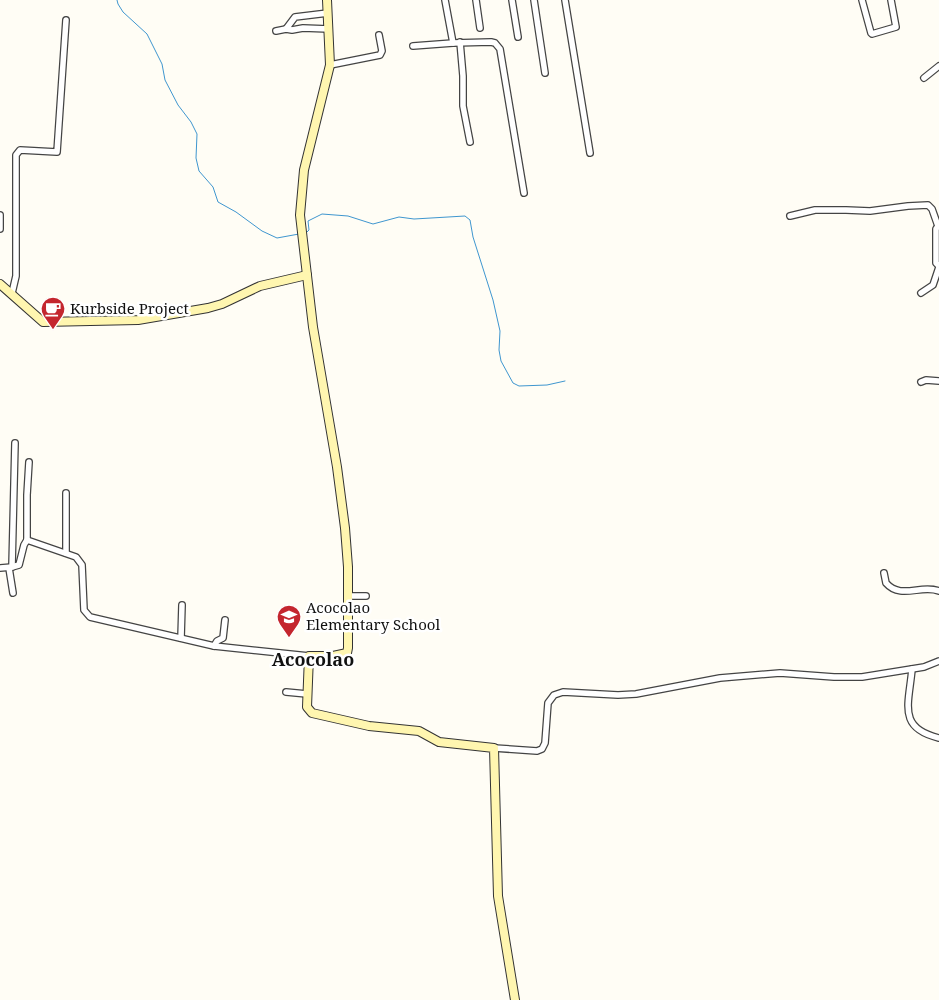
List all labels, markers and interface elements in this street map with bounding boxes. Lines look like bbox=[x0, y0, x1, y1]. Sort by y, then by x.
cafe icon: Kurbside Project bbox=[40, 296, 66, 330]
place label: Kurbside Project bbox=[70, 298, 189, 318]
place label: Acocolao Elementary School bbox=[306, 597, 440, 634]
school or university icon: Acocolao Elementary School bbox=[276, 604, 302, 638]
district label: Acocolao bbox=[272, 647, 354, 671]

